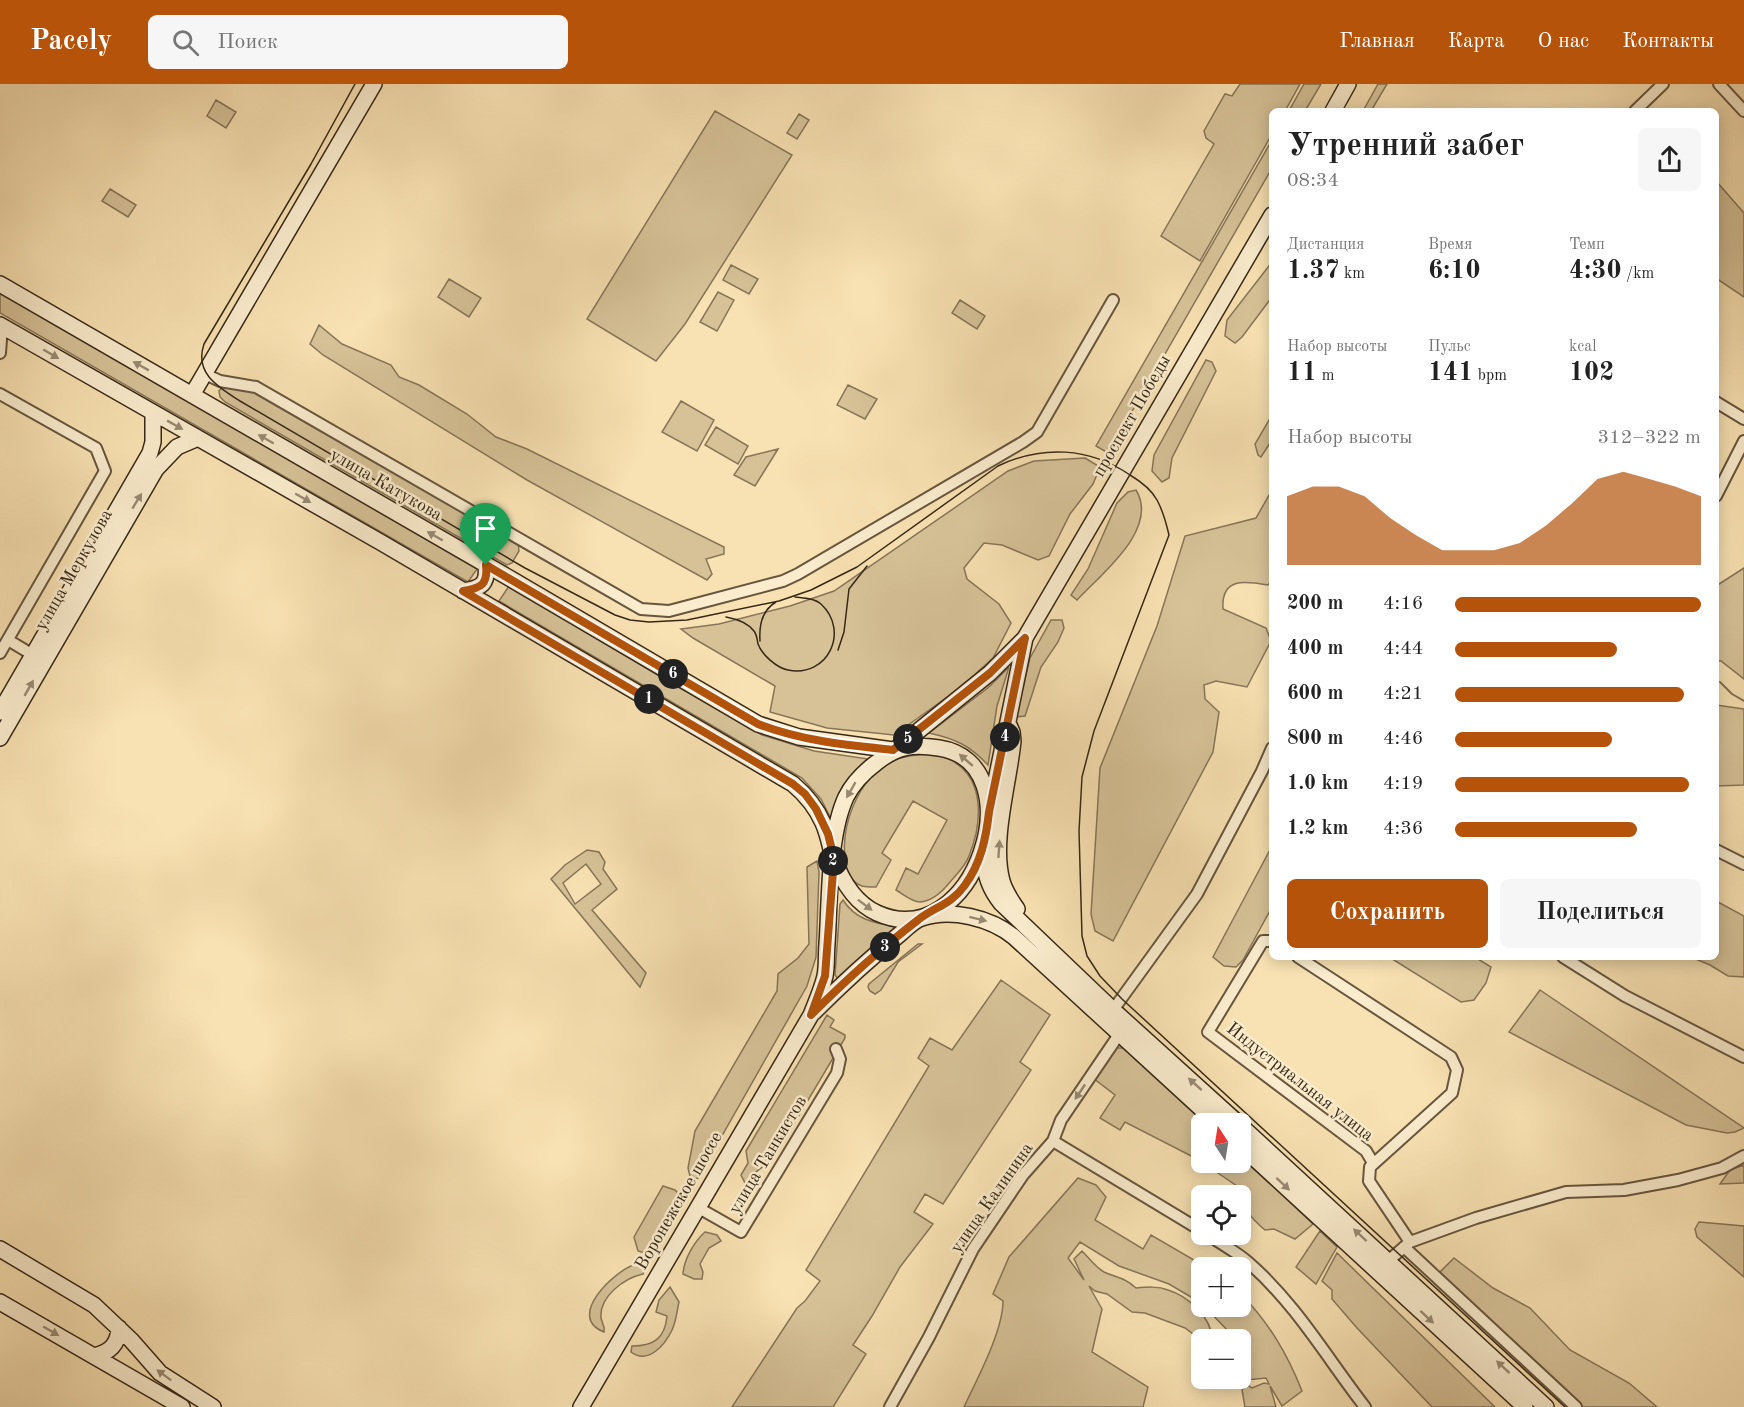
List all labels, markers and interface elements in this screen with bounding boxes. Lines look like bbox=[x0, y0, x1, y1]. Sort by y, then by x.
search box bbox=[148, 15, 568, 69]
icon: search bbox=[169, 26, 202, 59]
text: Pacely bbox=[30, 28, 112, 56]
text: Поиск bbox=[217, 31, 278, 53]
text: Главная bbox=[1339, 31, 1415, 52]
text: Карта bbox=[1448, 31, 1505, 52]
text: О нас bbox=[1538, 31, 1589, 52]
text: Контакты bbox=[1622, 31, 1714, 52]
button: share bbox=[1638, 128, 1701, 191]
text: Утренний забег bbox=[1287, 130, 1524, 163]
text: 08:34 bbox=[1287, 171, 1339, 191]
text: Дистанция bbox=[1287, 237, 1364, 253]
text: Время bbox=[1428, 237, 1472, 253]
text: Темп bbox=[1569, 237, 1605, 253]
text: 1.37 bbox=[1287, 258, 1340, 284]
text: 6:10 bbox=[1428, 258, 1481, 284]
text: 4:30 bbox=[1569, 258, 1622, 284]
text: km bbox=[1340, 266, 1365, 282]
text: /km bbox=[1622, 266, 1654, 282]
text: Набор высоты bbox=[1287, 339, 1387, 355]
text: Пульс bbox=[1428, 339, 1471, 355]
text: kcal bbox=[1569, 339, 1597, 355]
one-way arrow bbox=[42, 349, 59, 359]
street label: проспект Победы bbox=[1090, 352, 1174, 480]
text: 11 bbox=[1287, 360, 1317, 386]
text: 141 bbox=[1428, 360, 1473, 386]
text: 102 bbox=[1569, 360, 1614, 386]
one-way arrow bbox=[133, 362, 150, 372]
text: m bbox=[1317, 368, 1334, 384]
text: bpm bbox=[1473, 368, 1507, 384]
one-way arrow bbox=[167, 420, 184, 430]
text: Набор высоты bbox=[1287, 428, 1413, 448]
text: 312–322 m bbox=[1598, 428, 1701, 448]
one-way arrow bbox=[257, 434, 274, 444]
street label: улица Катукова bbox=[327, 446, 445, 524]
one-way arrow bbox=[132, 493, 143, 509]
one-way arrow bbox=[295, 493, 311, 504]
pin bbox=[460, 503, 511, 565]
street label: улица Меркулова bbox=[32, 506, 116, 634]
icon: arrive bbox=[469, 512, 502, 545]
one-way arrow bbox=[426, 531, 443, 541]
text: 200 m bbox=[1287, 594, 1343, 614]
text: 4:16 bbox=[1383, 594, 1423, 614]
text: 400 m bbox=[1287, 639, 1343, 659]
text: 4:44 bbox=[1383, 639, 1423, 659]
pin: 6 bbox=[658, 659, 688, 689]
text: 6 bbox=[668, 666, 678, 682]
one-way arrow bbox=[24, 679, 34, 696]
pin: 1 bbox=[634, 684, 664, 714]
text: 600 m bbox=[1287, 684, 1343, 704]
text: 4:21 bbox=[1383, 684, 1423, 704]
text: 1 bbox=[644, 691, 654, 707]
pin: 4 bbox=[990, 722, 1020, 752]
pin: 5 bbox=[893, 724, 923, 754]
text: 4 bbox=[1000, 729, 1010, 745]
text: 800 m bbox=[1287, 729, 1343, 749]
text: 4:46 bbox=[1383, 729, 1423, 749]
text: 5 bbox=[903, 731, 913, 747]
one-way arrow bbox=[958, 753, 973, 767]
text: 1.0 km bbox=[1287, 774, 1349, 794]
text: 4:19 bbox=[1383, 774, 1423, 794]
one-way arrow bbox=[846, 782, 856, 799]
text: 1.2 km bbox=[1287, 819, 1349, 839]
text: 4:36 bbox=[1383, 819, 1423, 839]
one-way arrow bbox=[995, 840, 1004, 859]
pin: 2 bbox=[818, 846, 848, 876]
text: 2 bbox=[828, 853, 838, 869]
button: Сохранить bbox=[1287, 879, 1488, 948]
button: Поделиться bbox=[1500, 879, 1701, 948]
one-way arrow bbox=[857, 899, 873, 911]
one-way arrow bbox=[969, 915, 987, 925]
pin: 3 bbox=[870, 932, 900, 962]
text: 3 bbox=[880, 939, 890, 955]
street label: Индустриальная улица bbox=[1223, 1019, 1377, 1145]
one-way arrow bbox=[1188, 1077, 1203, 1091]
one-way arrow bbox=[1074, 1083, 1086, 1099]
street label: улица Танкистов bbox=[726, 1093, 810, 1217]
north arrow bbox=[1191, 1113, 1251, 1173]
map controls bbox=[1191, 1113, 1251, 1389]
street label: Воронежское шоссе bbox=[632, 1129, 726, 1273]
street label: улица Калинина bbox=[947, 1139, 1037, 1256]
one-way arrow bbox=[1276, 1177, 1290, 1191]
button: locate bbox=[1191, 1185, 1251, 1245]
one-way arrow bbox=[1353, 1228, 1368, 1242]
button: + bbox=[1191, 1257, 1251, 1317]
one-way arrow bbox=[1420, 1309, 1434, 1323]
one-way arrow bbox=[43, 1326, 60, 1336]
button: − bbox=[1191, 1329, 1251, 1389]
one-way arrow bbox=[1496, 1360, 1511, 1374]
one-way arrow bbox=[157, 1369, 173, 1381]

